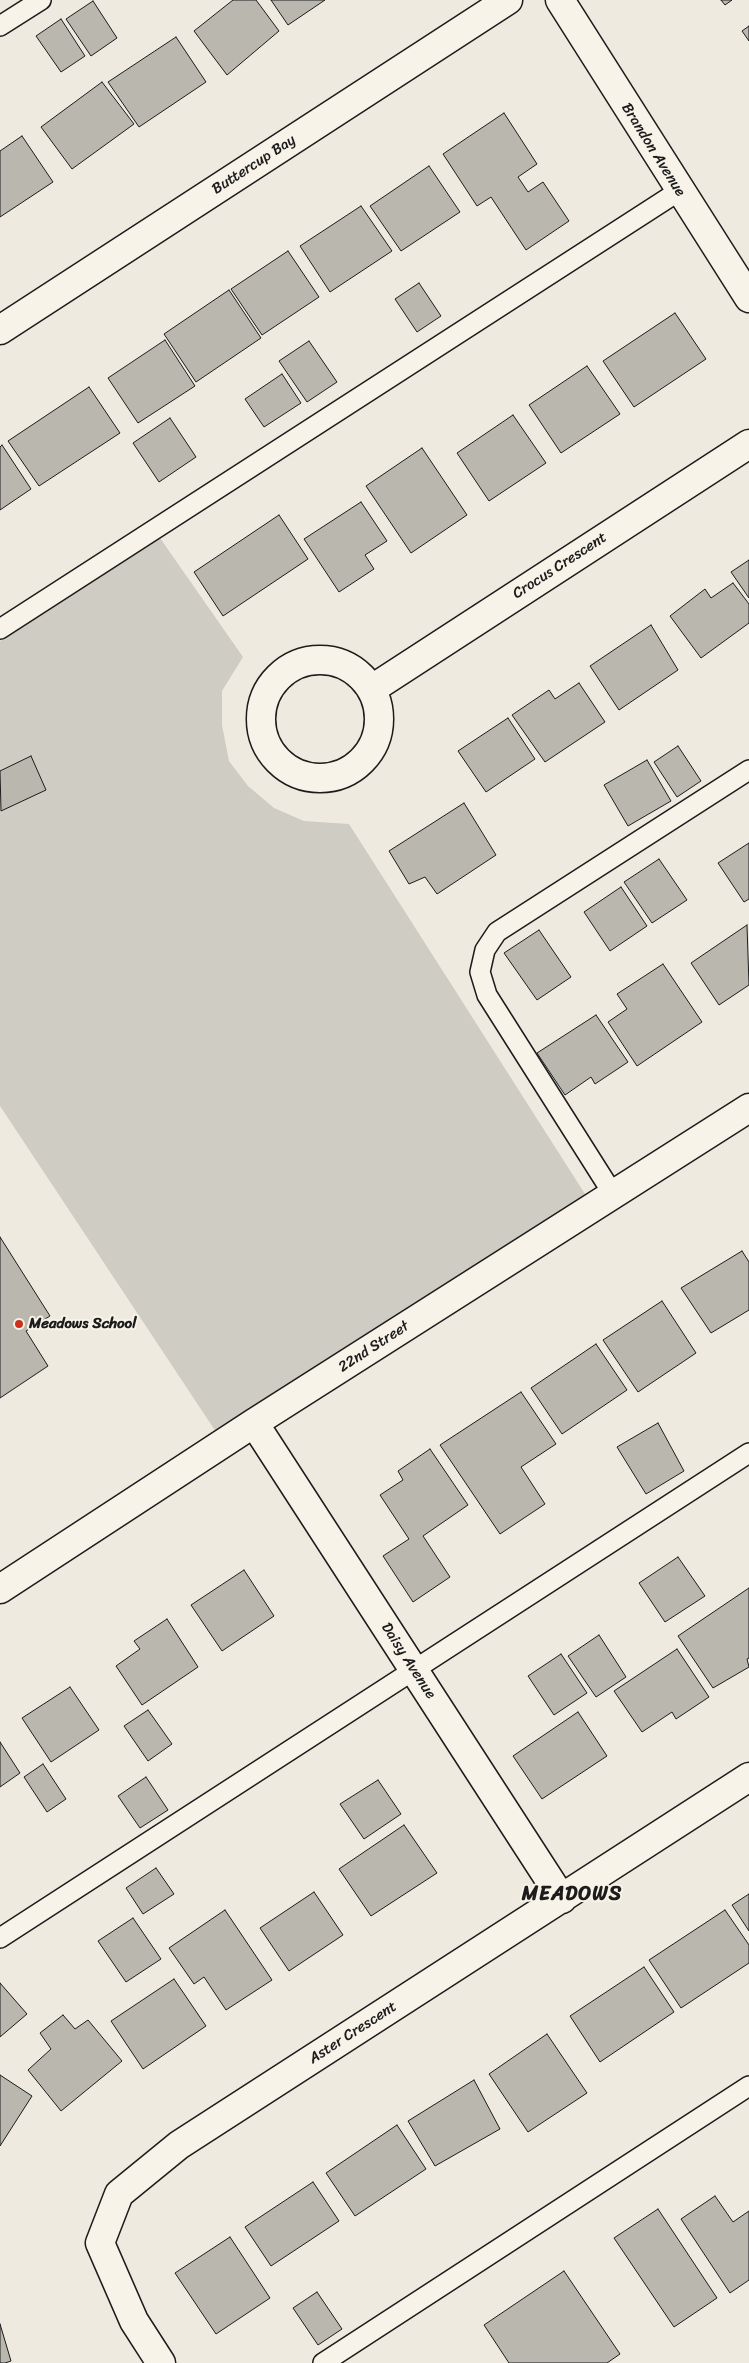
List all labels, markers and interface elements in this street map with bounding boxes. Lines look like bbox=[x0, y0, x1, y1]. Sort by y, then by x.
street label: Brandon Avenue bbox=[617, 100, 689, 200]
street label: Buttercup Bay bbox=[209, 131, 299, 199]
street label: Crocus Crescent bbox=[510, 529, 610, 603]
place label: Meadows School bbox=[29, 1315, 137, 1333]
street label: 22nd Street bbox=[335, 1317, 413, 1377]
marker: Meadows School bbox=[13, 1318, 25, 1330]
street label: Daisy Avenue bbox=[377, 1620, 439, 1702]
district label: MEADOWS bbox=[521, 1883, 623, 1907]
street label: Aster Crescent bbox=[306, 1998, 400, 2068]

